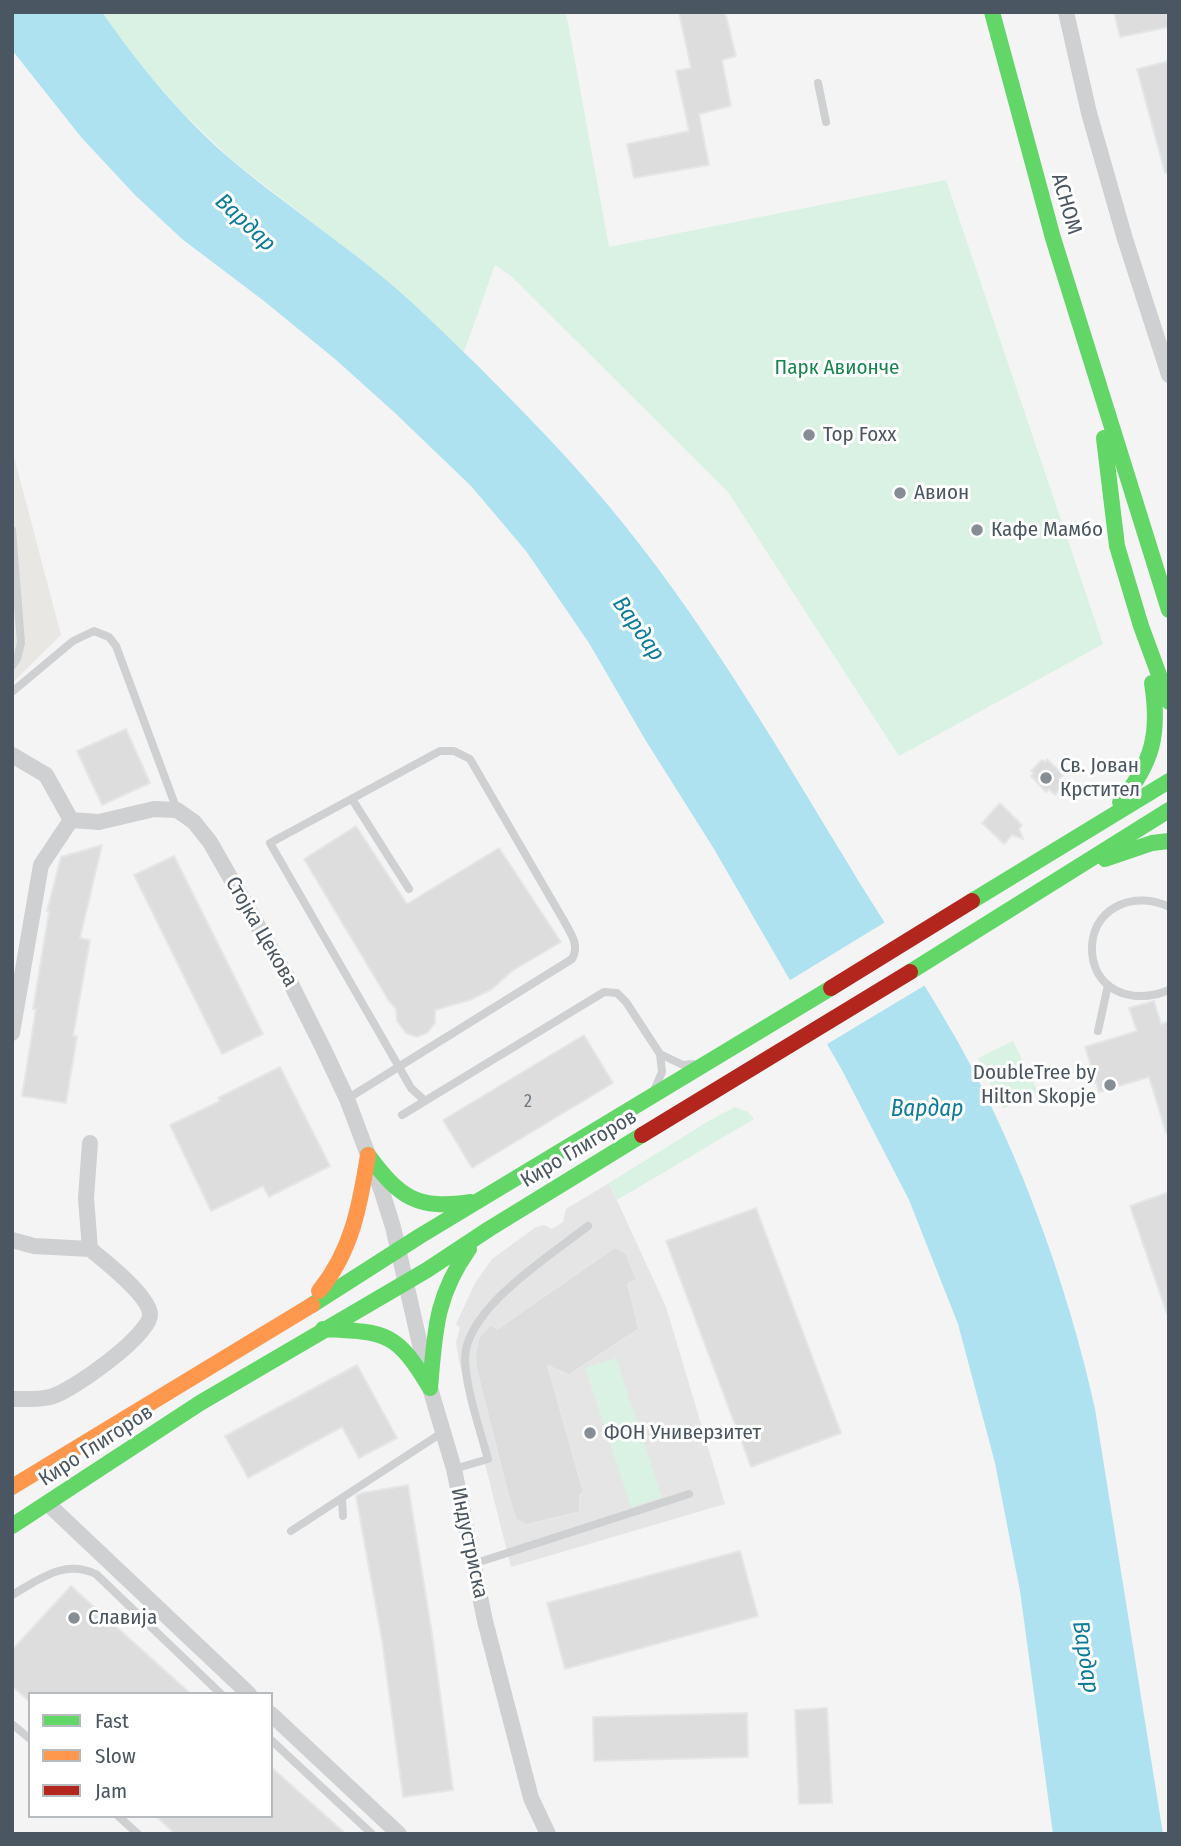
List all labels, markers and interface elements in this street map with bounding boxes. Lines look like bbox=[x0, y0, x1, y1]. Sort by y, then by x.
street label: АСНОМ bbox=[1045, 171, 1087, 237]
water label: Вардар bbox=[209, 188, 281, 258]
park label: Парк Авионче bbox=[775, 355, 899, 381]
place label: Top Foxx bbox=[823, 422, 896, 448]
marker: Top Foxx bbox=[801, 427, 817, 443]
place label: Авион bbox=[914, 480, 969, 506]
marker: Авион bbox=[892, 485, 908, 501]
place label: Кафе Мамбо bbox=[991, 517, 1103, 543]
marker: Кафе Мамбо bbox=[969, 522, 985, 538]
water label: Вардар bbox=[606, 591, 670, 667]
place label: Св. Јован Крстител bbox=[1060, 753, 1140, 803]
marker: Св. Јован Крстител bbox=[1038, 770, 1054, 786]
street label: Стојка Цекова bbox=[219, 872, 303, 992]
place label: DoubleTree by Hilton Skopje bbox=[973, 1060, 1096, 1110]
marker: DoubleTree by Hilton Skopje bbox=[1102, 1077, 1118, 1093]
house number: 2 bbox=[524, 1091, 532, 1113]
water label: Вардар bbox=[891, 1096, 963, 1124]
street label: Киро Глигоров bbox=[516, 1105, 642, 1193]
street label: Киро Глигоров bbox=[34, 1400, 158, 1492]
place label: ФОН Универзитет bbox=[604, 1420, 761, 1446]
marker: ФОН Универзитет bbox=[582, 1425, 598, 1441]
street label: Индустриска bbox=[445, 1485, 493, 1601]
place label: Славија bbox=[88, 1605, 157, 1631]
marker: Славија bbox=[66, 1610, 82, 1626]
water label: Вардар bbox=[1066, 1619, 1104, 1695]
legend bbox=[28, 1692, 273, 1818]
text: Fast bbox=[95, 1708, 129, 1734]
text: Slow bbox=[95, 1743, 136, 1769]
text: Jam bbox=[95, 1778, 127, 1804]

